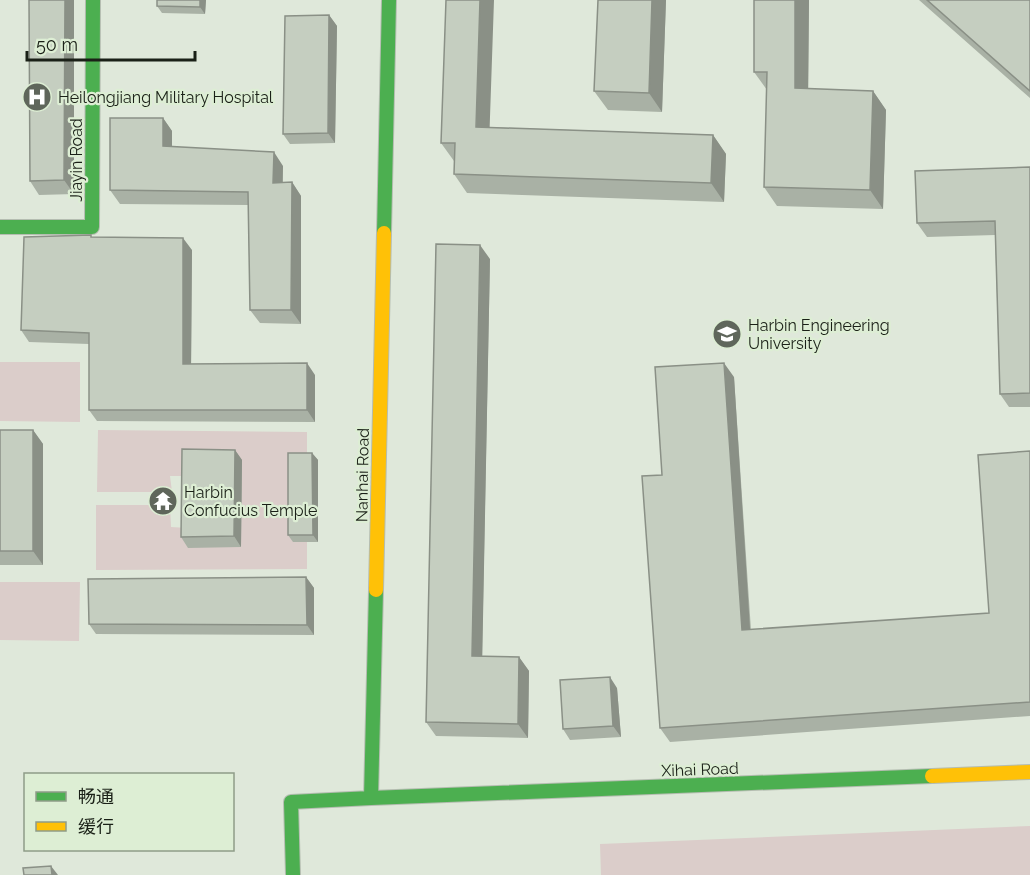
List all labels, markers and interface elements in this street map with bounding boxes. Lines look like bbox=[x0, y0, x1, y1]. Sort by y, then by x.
scale bar bbox=[27, 24, 195, 62]
text: 50 m bbox=[36, 34, 78, 55]
hospital icon: Heilongjiang Military Hospital bbox=[21, 81, 53, 113]
place label: Heilongjiang Military Hospital bbox=[58, 88, 274, 107]
street label: Jiayin Road bbox=[67, 118, 86, 202]
place label: Harbin Engineering University bbox=[748, 316, 890, 353]
school or university icon: Harbin Engineering University bbox=[711, 318, 743, 350]
street label: Nanhai Road bbox=[352, 428, 373, 522]
place label: Harbin Confucius Temple bbox=[184, 483, 317, 520]
temple icon: Harbin Confucius Temple bbox=[147, 485, 179, 517]
street label: Xihai Road bbox=[661, 759, 739, 780]
legend bbox=[24, 773, 234, 851]
text: 畅通 bbox=[78, 786, 114, 807]
text: 缓行 bbox=[78, 816, 114, 837]

